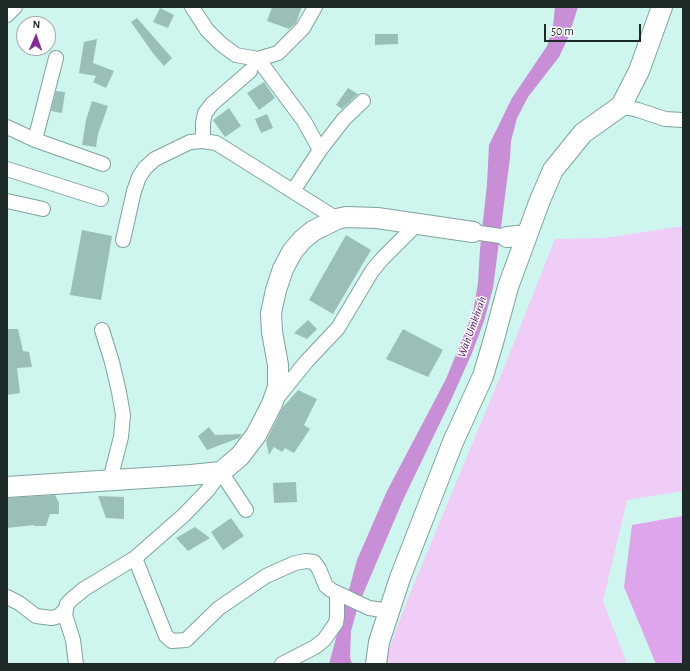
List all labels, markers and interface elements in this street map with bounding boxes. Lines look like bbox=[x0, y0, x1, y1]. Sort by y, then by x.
north arrow bbox=[16, 16, 56, 56]
scale bar bbox=[546, 16, 643, 42]
text: N bbox=[32, 19, 40, 30]
text: 50 m bbox=[551, 25, 574, 37]
water label: Wah Umkhrah bbox=[454, 295, 490, 359]

